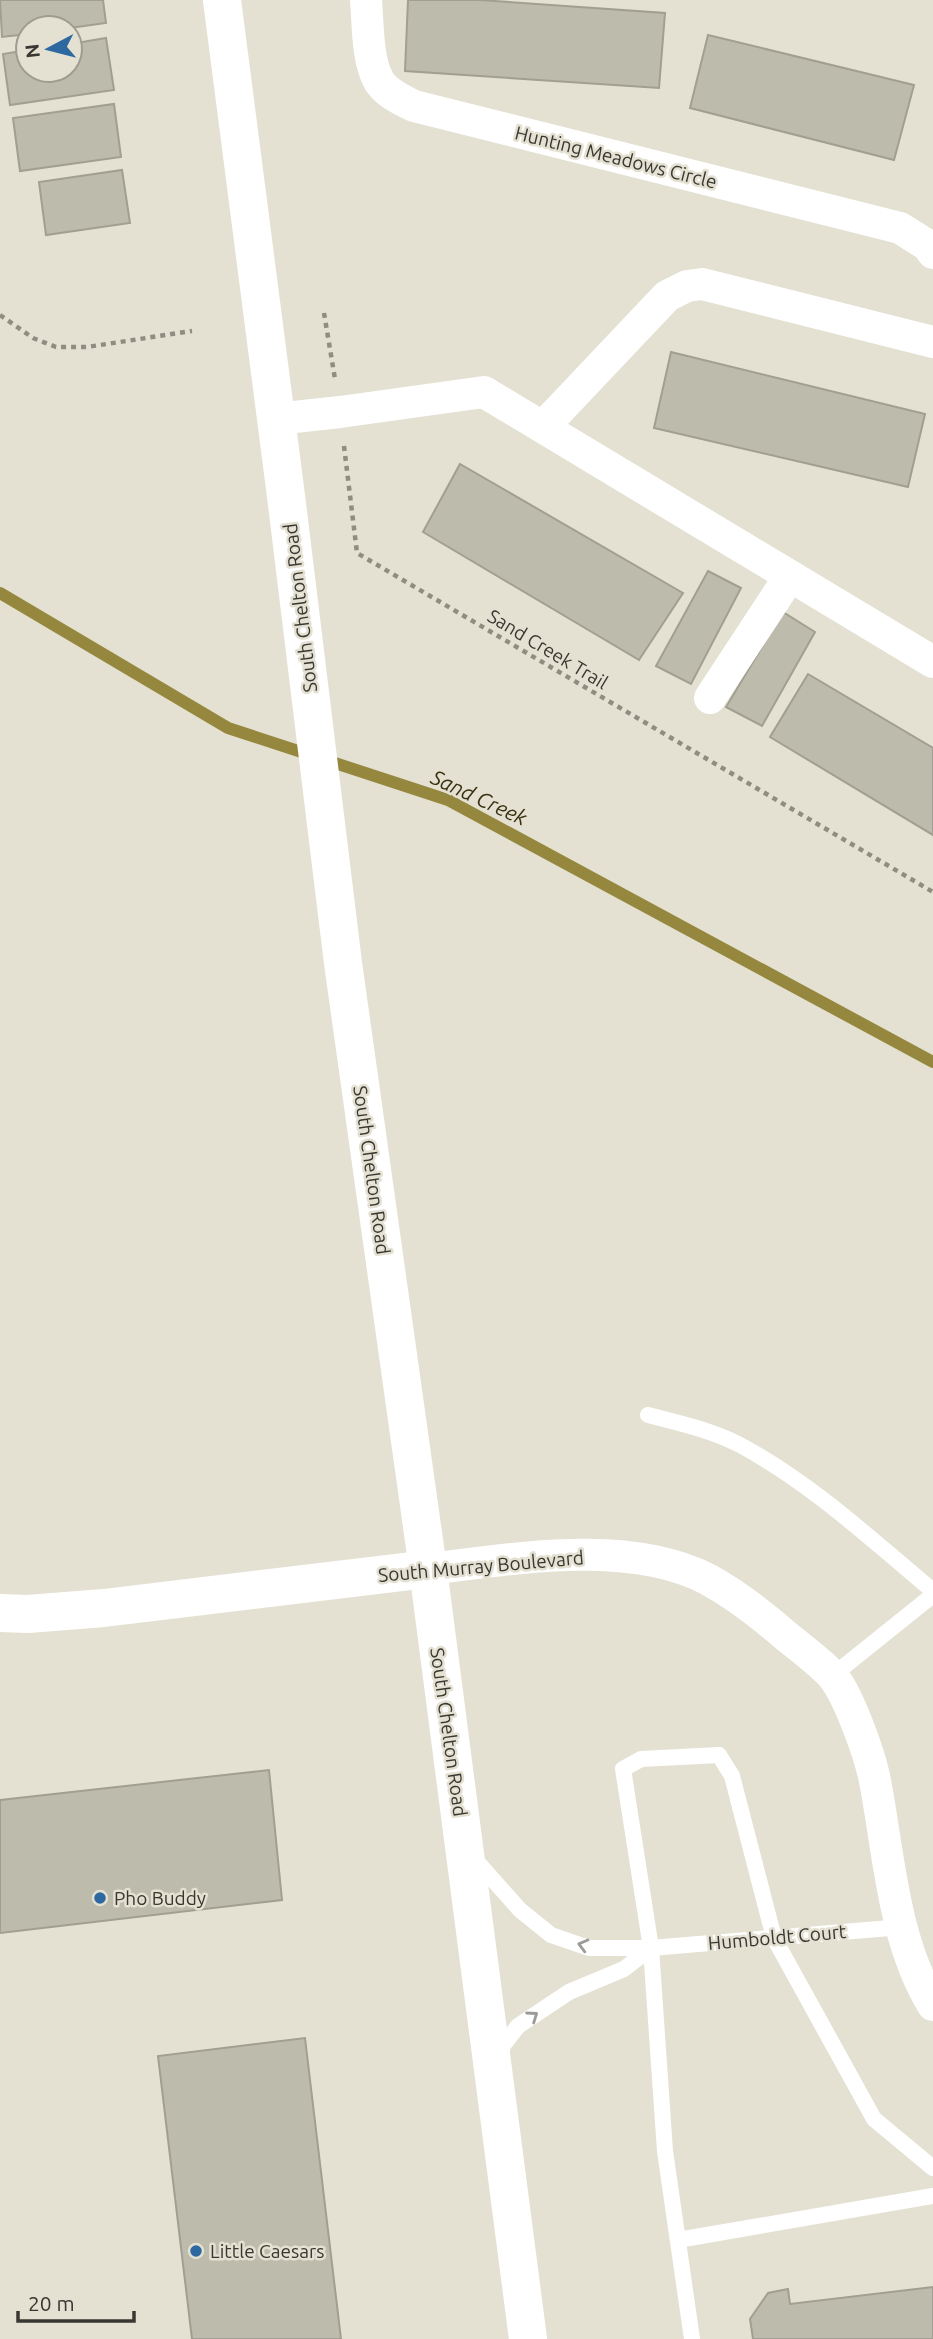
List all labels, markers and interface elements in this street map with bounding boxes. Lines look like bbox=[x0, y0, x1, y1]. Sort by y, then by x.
north arrow bbox=[14, 14, 84, 84]
text: N bbox=[20, 43, 44, 59]
street label: Hunting Meadows Circle bbox=[513, 121, 719, 193]
street label: South Chelton Road bbox=[279, 522, 321, 694]
street label: Sand Creek Trail bbox=[484, 604, 612, 694]
water label: Sand Creek bbox=[427, 764, 531, 830]
street label: South Chelton Road bbox=[349, 1084, 395, 1256]
street label: South Murray Boulevard bbox=[377, 1546, 585, 1586]
street label: South Chelton Road bbox=[426, 1646, 472, 1818]
place label: Pho Buddy bbox=[114, 1887, 206, 1909]
marker: Pho Buddy bbox=[92, 1890, 108, 1906]
street label: Humboldt Court bbox=[707, 1920, 848, 1954]
one-way arrow bbox=[577, 1939, 589, 1953]
one-way arrow bbox=[525, 2012, 538, 2024]
place label: Little Caesars bbox=[210, 2240, 324, 2262]
marker: Little Caesars bbox=[188, 2243, 204, 2259]
scale bar bbox=[18, 2280, 133, 2324]
text: 20 m bbox=[28, 2291, 75, 2315]

